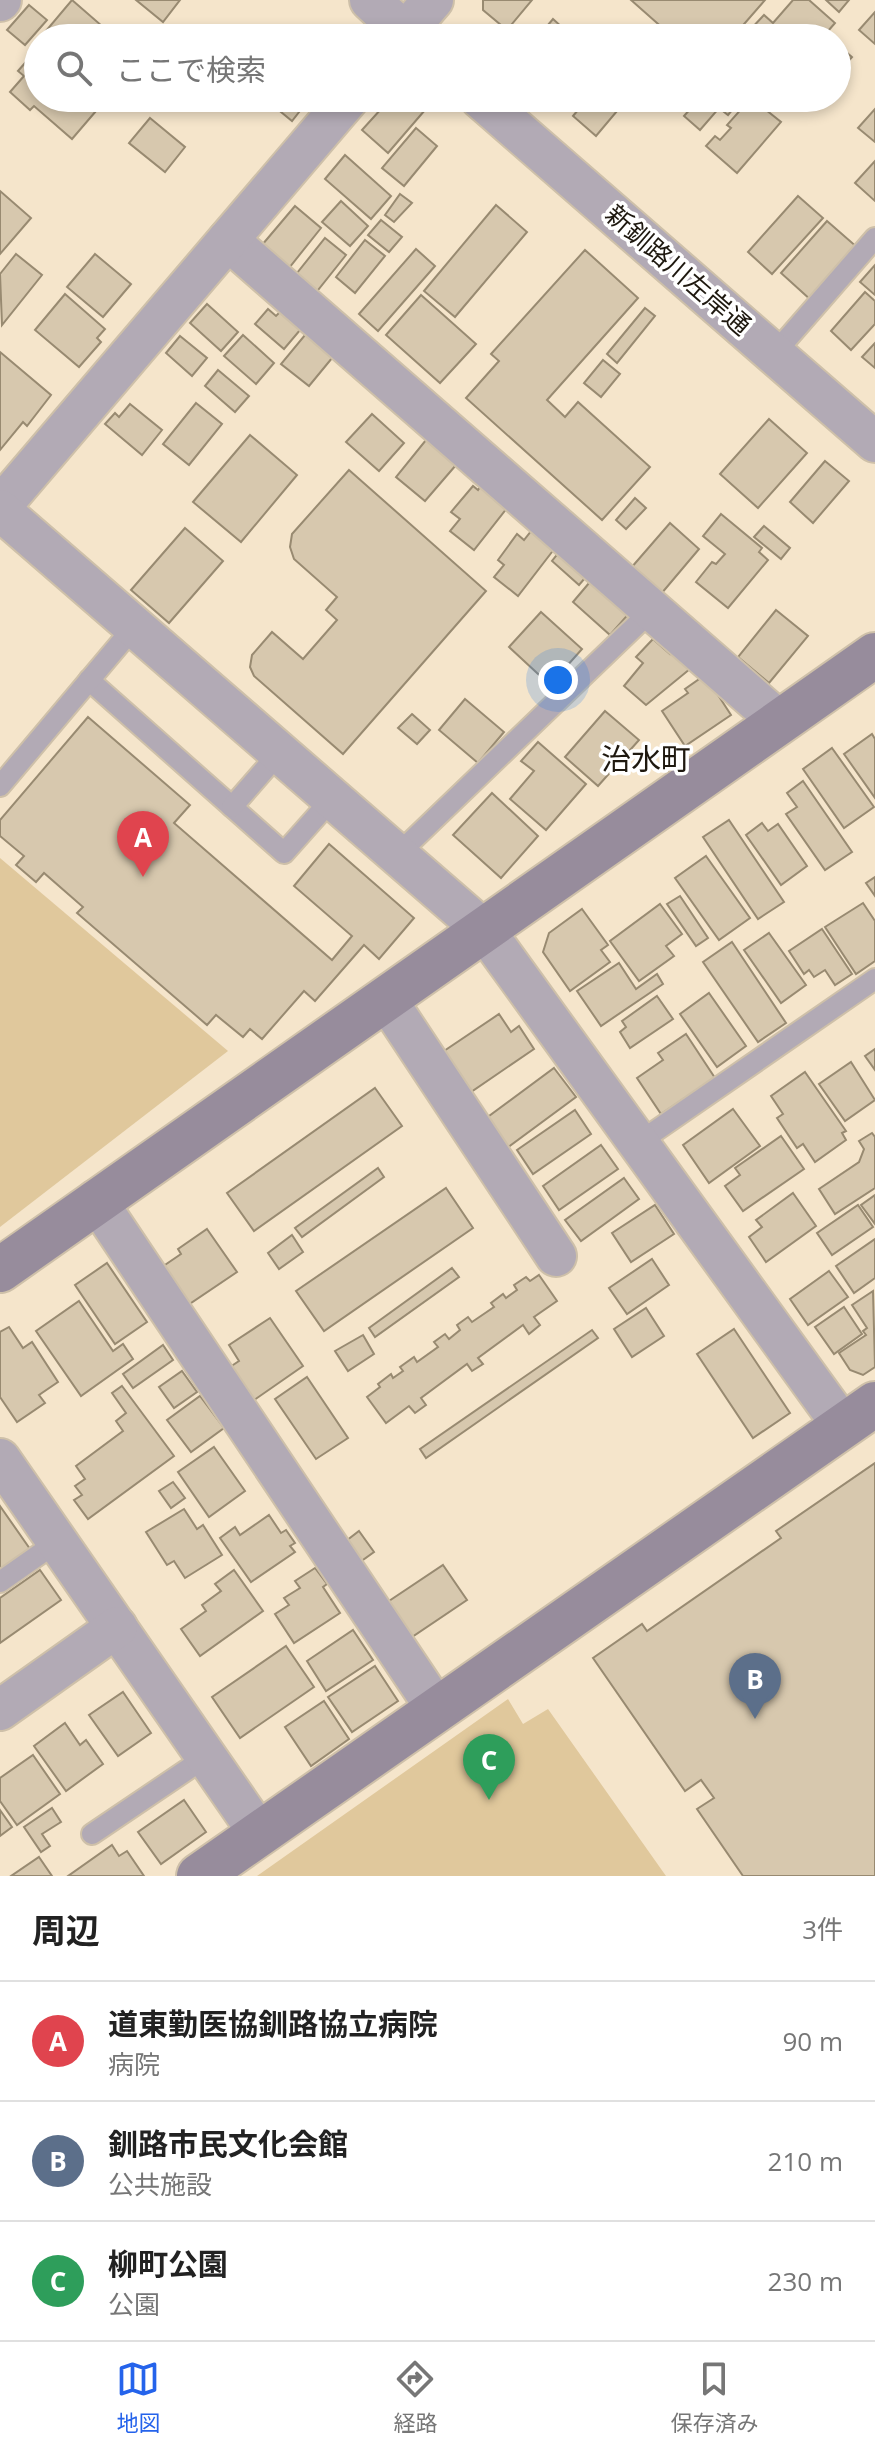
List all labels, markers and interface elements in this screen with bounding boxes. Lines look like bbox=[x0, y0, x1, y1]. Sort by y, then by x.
search box bbox=[24, 24, 851, 112]
icon: search bbox=[52, 46, 96, 90]
text: ここで検索 bbox=[116, 49, 266, 90]
street label: 新釧路川左岸通 bbox=[598, 196, 759, 343]
your location bbox=[538, 660, 578, 700]
district label: 治水町 bbox=[601, 738, 691, 779]
pin: A bbox=[117, 811, 169, 877]
pin: B bbox=[729, 1653, 781, 1719]
pin: C bbox=[463, 1734, 515, 1800]
text: 周辺 bbox=[32, 1907, 100, 1953]
text: 3件 bbox=[802, 1911, 843, 1947]
text: 道東勤医協釧路協立病院 bbox=[108, 2003, 438, 2044]
text: A bbox=[49, 2023, 67, 2059]
text: 90 m bbox=[782, 2023, 843, 2059]
text: 病院 bbox=[108, 2046, 160, 2082]
text: 釧路市民文化会館 bbox=[108, 2123, 348, 2164]
text: B bbox=[49, 2143, 67, 2179]
text: 210 m bbox=[768, 2143, 843, 2179]
text: 公共施設 bbox=[108, 2166, 212, 2202]
text: 柳町公園 bbox=[108, 2243, 228, 2284]
text: C bbox=[50, 2263, 66, 2299]
text: 230 m bbox=[768, 2263, 843, 2299]
text: 公園 bbox=[108, 2286, 160, 2322]
tab: 地図 bbox=[116, 2357, 161, 2437]
tab: 経路 bbox=[393, 2357, 438, 2437]
tab: 保存済み bbox=[670, 2357, 759, 2437]

